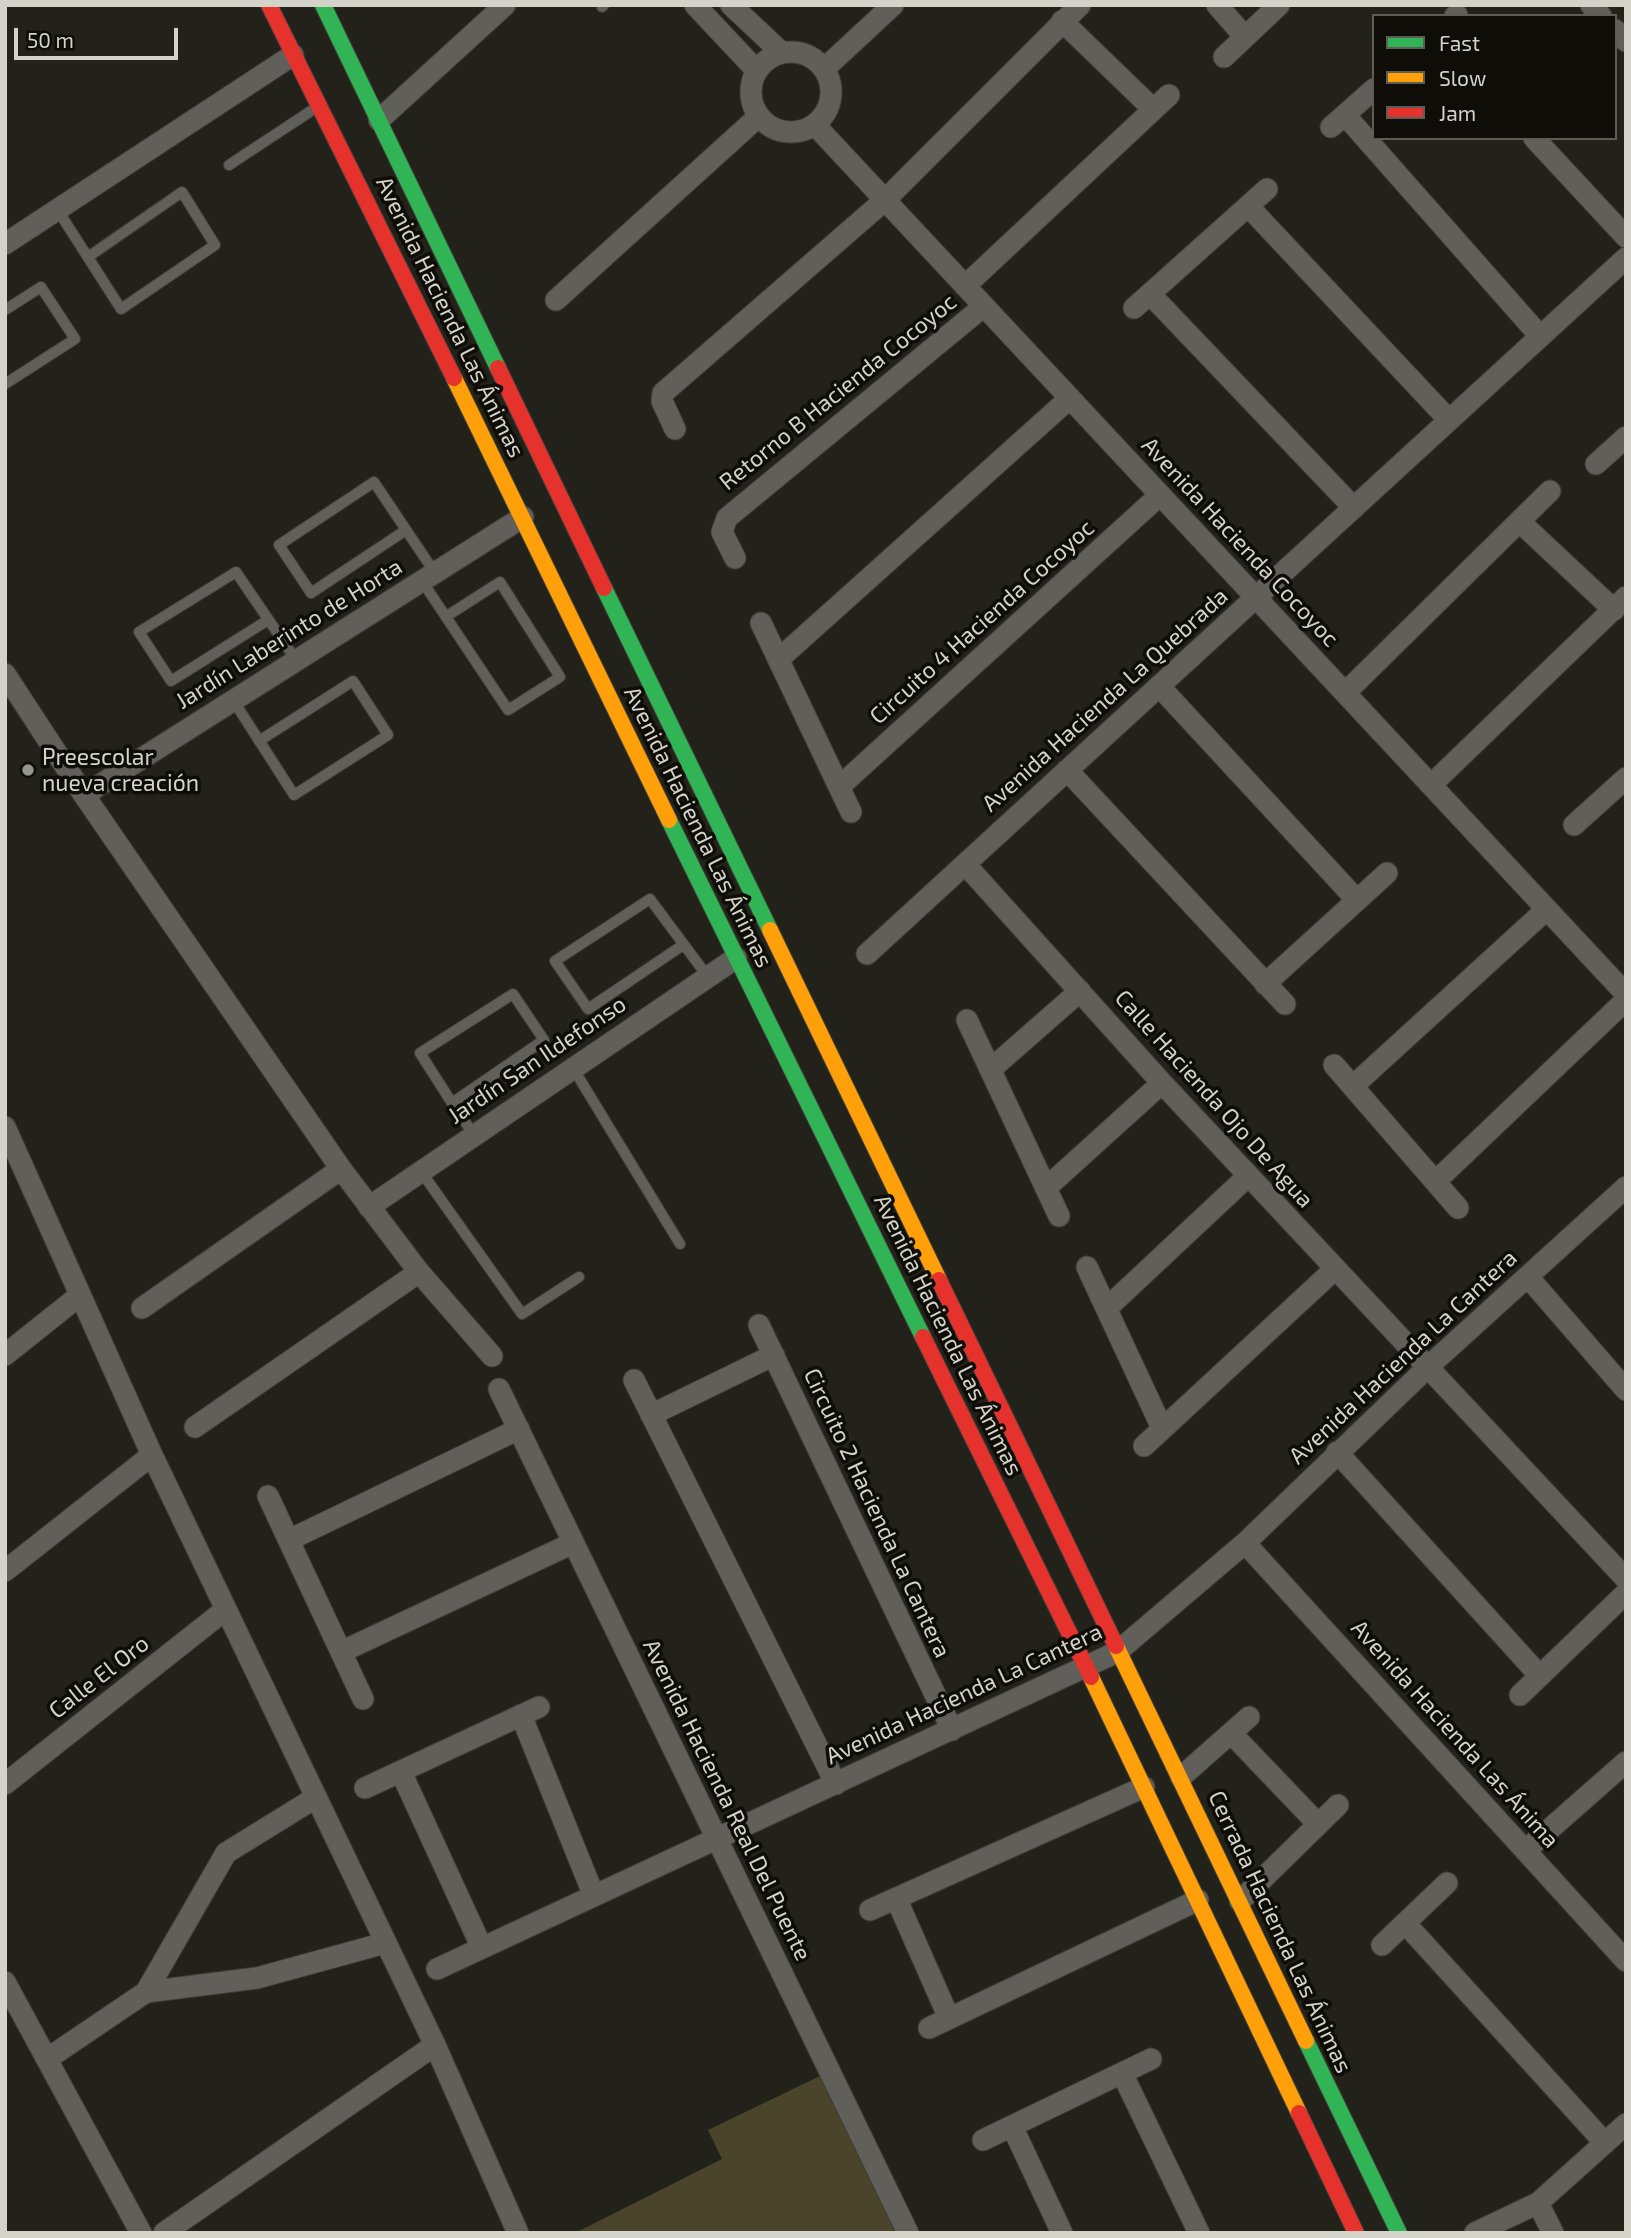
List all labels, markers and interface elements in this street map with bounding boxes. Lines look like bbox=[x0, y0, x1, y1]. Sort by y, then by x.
scale bar bbox=[18, 14, 182, 58]
legend bbox=[1372, 14, 1617, 140]
text: 50 m bbox=[27, 27, 74, 52]
text: Fast bbox=[1439, 30, 1480, 55]
text: Slow bbox=[1439, 65, 1486, 90]
text: Jam bbox=[1439, 100, 1476, 125]
street label: Avenida Hacienda Las Ánimas bbox=[370, 172, 530, 462]
street label: Retorno B Hacienda Cocoyoc bbox=[714, 288, 962, 496]
street label: Avenida Hacienda Cocoyoc bbox=[1136, 432, 1344, 652]
street label: Circuito 4 Hacienda Cocoyoc bbox=[864, 514, 1100, 730]
street label: Jardín Laberinto de Horta bbox=[171, 553, 407, 715]
street label: Avenida Hacienda La Quebrada bbox=[976, 582, 1234, 818]
street label: Avenida Hacienda Las Ánimas bbox=[618, 682, 778, 972]
place label: Preescolar nueva creación bbox=[42, 743, 199, 797]
marker: Preescolar nueva creación bbox=[20, 762, 36, 778]
street label: Calle Hacienda Ojo De Agua bbox=[1109, 984, 1319, 1214]
street label: Jardín San Ildefonso bbox=[443, 990, 631, 1130]
street label: Avenida Hacienda Las Ánimas bbox=[868, 1190, 1028, 1480]
street label: Avenida Hacienda La Cantera bbox=[1283, 1244, 1523, 1470]
street label: Circuito 2 Hacienda La Cantera bbox=[798, 1364, 956, 1662]
street label: Avenida Hacienda Las Ánima bbox=[1345, 1614, 1565, 1854]
street label: Avenida Hacienda La Cantera bbox=[822, 1618, 1106, 1770]
street label: Calle El Oro bbox=[44, 1629, 154, 1725]
street label: Avenida Hacienda Real Del Puente bbox=[637, 1635, 817, 1965]
street label: Cerrada Hacienda Las Ánimas bbox=[1202, 1787, 1358, 2077]

